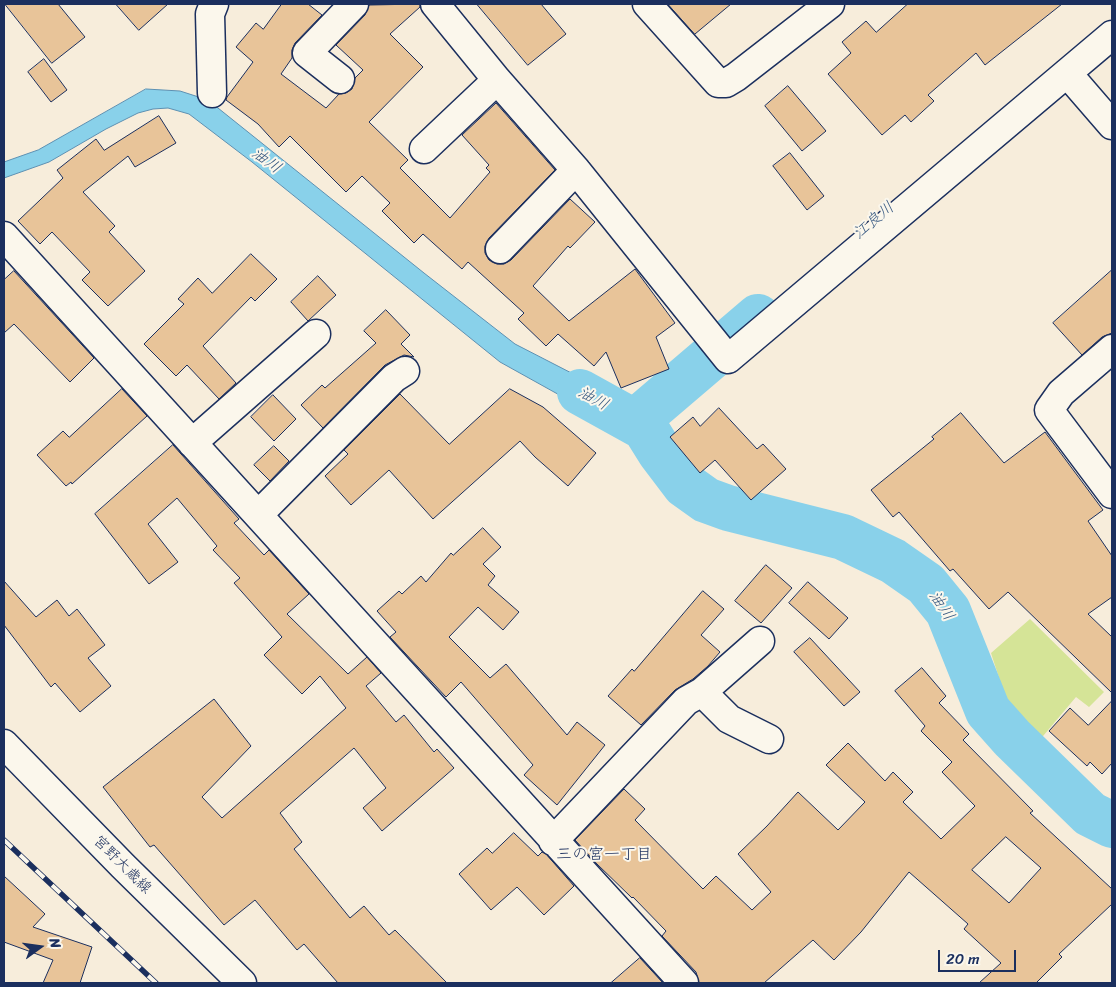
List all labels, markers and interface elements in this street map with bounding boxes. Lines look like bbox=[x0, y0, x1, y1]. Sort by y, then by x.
water label: 油川 bbox=[247, 144, 285, 178]
water label: 江良川 bbox=[849, 198, 899, 244]
water label: 油川 bbox=[574, 383, 612, 415]
water label: 油川 bbox=[924, 587, 958, 625]
street label: 宮野大歳線 bbox=[89, 832, 155, 898]
district label: 三の宮一丁目 bbox=[556, 845, 652, 865]
north arrow bbox=[15, 922, 65, 972]
text: N bbox=[42, 936, 68, 951]
scale bar bbox=[941, 940, 1018, 972]
text: 20 m bbox=[946, 946, 980, 972]

